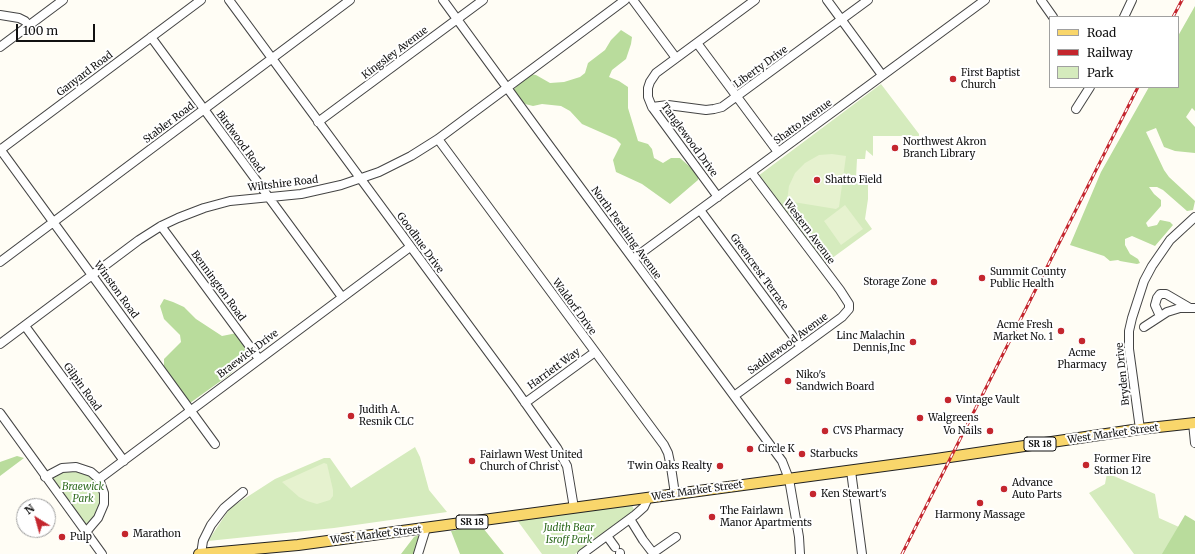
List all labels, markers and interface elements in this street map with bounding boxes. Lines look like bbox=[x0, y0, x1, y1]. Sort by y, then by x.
scale bar bbox=[18, 16, 97, 42]
legend bbox=[1049, 16, 1179, 88]
text: 100 m bbox=[23, 23, 58, 38]
street label: Kingsley Avenue bbox=[360, 24, 430, 82]
text: Road bbox=[1087, 25, 1116, 40]
street label: Liberty Drive bbox=[732, 44, 790, 90]
text: Railway bbox=[1087, 45, 1133, 60]
street label: Ganyard Road bbox=[55, 49, 115, 99]
text: Park bbox=[1087, 65, 1114, 80]
place label: First Baptist Church bbox=[961, 67, 1020, 90]
marker: First Baptist Church bbox=[948, 74, 958, 84]
street label: Shatto Avenue bbox=[772, 97, 834, 147]
street label: Stabler Road bbox=[141, 100, 197, 146]
street label: Tanglewood Drive bbox=[658, 101, 720, 179]
street label: Birdwood Road bbox=[214, 109, 266, 175]
place label: Northwest Akron Branch Library bbox=[903, 136, 986, 160]
marker: Northwest Akron Branch Library bbox=[890, 143, 900, 153]
street label: Wiltshire Road bbox=[247, 174, 319, 194]
place label: Shatto Field bbox=[825, 174, 882, 186]
marker: Shatto Field bbox=[812, 175, 822, 185]
street label: North Pershing Avenue bbox=[588, 184, 664, 282]
street label: Western Avenue bbox=[781, 198, 837, 266]
street label: Goodhue Drive bbox=[394, 210, 446, 276]
street label: Greencrest Terrace bbox=[727, 232, 791, 312]
street label: Bennington Road bbox=[188, 248, 248, 324]
street label: Winston Road bbox=[91, 259, 141, 321]
place label: Summit County Public Health bbox=[990, 266, 1066, 290]
marker: Summit County Public Health bbox=[977, 273, 987, 283]
place label: Storage Zone bbox=[863, 276, 926, 288]
street label: Waldorf Drive bbox=[550, 277, 598, 337]
marker: Storage Zone bbox=[929, 277, 939, 287]
street label: Saddlewood Avenue bbox=[746, 311, 830, 377]
place label: Acme Fresh Market No. 1 bbox=[993, 319, 1053, 342]
marker: Acme Fresh Market No. 1 bbox=[1056, 326, 1066, 336]
street label: Braewick Drive bbox=[215, 327, 281, 381]
place label: Linc Malachin Dennis,Inc bbox=[836, 330, 905, 354]
marker: Acme Pharmacy bbox=[1077, 336, 1087, 346]
marker: Linc Malachin Dennis,Inc bbox=[908, 337, 918, 347]
street label: Bryden Drive bbox=[1114, 342, 1132, 406]
street label: Harriett Way bbox=[526, 346, 582, 392]
place label: Acme Pharmacy bbox=[1058, 347, 1106, 370]
street label: Gilpin Road bbox=[61, 361, 103, 413]
place label: Niko's Sandwich Board bbox=[796, 369, 874, 392]
marker: Niko's Sandwich Board bbox=[783, 376, 793, 386]
place label: Vintage Vault bbox=[956, 394, 1020, 406]
marker: Vintage Vault bbox=[943, 395, 953, 405]
place label: Judith A. Resnik CLC bbox=[359, 404, 414, 428]
marker: Judith A. Resnik CLC bbox=[346, 411, 356, 421]
place label: Walgreens bbox=[928, 412, 979, 424]
marker: Walgreens bbox=[915, 413, 925, 423]
street label: West Market Street bbox=[1067, 422, 1159, 446]
place label: CVS Pharmacy bbox=[833, 425, 904, 437]
place label: Vo Nails bbox=[943, 425, 982, 437]
marker: CVS Pharmacy bbox=[820, 426, 830, 436]
marker: Vo Nails bbox=[985, 426, 995, 436]
road number: SR 18 bbox=[1024, 437, 1056, 451]
place label: Circle K bbox=[758, 443, 795, 455]
marker: Circle K bbox=[745, 444, 755, 454]
place label: Starbucks bbox=[810, 448, 858, 460]
place label: Fairlawn West United Church of Christ bbox=[480, 449, 583, 472]
marker: Starbucks bbox=[797, 449, 807, 459]
place label: Former Fire Station 12 bbox=[1094, 453, 1151, 476]
marker: Fairlawn West United Church of Christ bbox=[467, 456, 477, 466]
place label: Twin Oaks Realty bbox=[628, 460, 712, 472]
marker: Former Fire Station 12 bbox=[1081, 460, 1091, 470]
marker: Twin Oaks Realty bbox=[715, 461, 725, 471]
place label: Advance Auto Parts bbox=[1012, 477, 1062, 500]
street label: West Market Street bbox=[651, 479, 743, 503]
park label: Braewick Park bbox=[62, 481, 104, 504]
marker: Advance Auto Parts bbox=[999, 484, 1009, 494]
place label: Ken Stewart's bbox=[821, 488, 886, 500]
marker: Ken Stewart's bbox=[808, 489, 818, 499]
north arrow bbox=[16, 498, 56, 538]
marker: Harmony Massage bbox=[975, 498, 985, 508]
text: N bbox=[22, 501, 37, 517]
place label: The Fairlawn Manor Apartments bbox=[720, 505, 812, 528]
place label: Harmony Massage bbox=[935, 509, 1025, 521]
marker: The Fairlawn Manor Apartments bbox=[707, 512, 717, 522]
road number: SR 18 bbox=[456, 515, 488, 529]
park label: Judith Bear Isroff Park bbox=[544, 522, 594, 546]
street label: West Market Street bbox=[330, 523, 422, 547]
place label: Marathon bbox=[133, 528, 181, 540]
marker: Marathon bbox=[120, 529, 130, 539]
place label: Pulp bbox=[70, 531, 92, 543]
marker: Pulp bbox=[57, 532, 67, 542]

